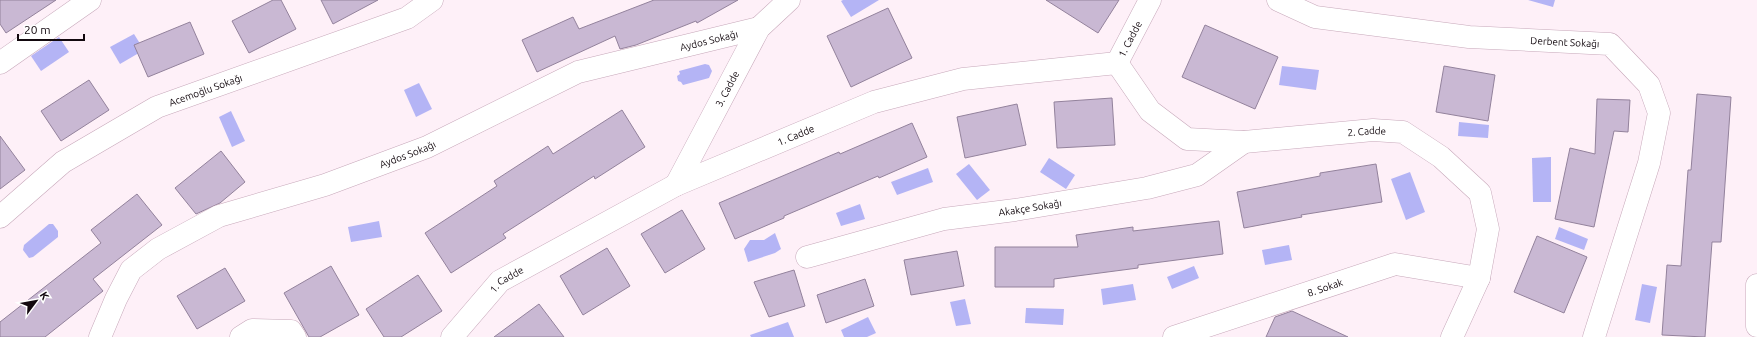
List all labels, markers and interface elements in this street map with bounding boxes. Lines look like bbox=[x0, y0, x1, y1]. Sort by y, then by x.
scale bar bbox=[18, 16, 84, 42]
street label: 1. Cadde bbox=[1116, 19, 1144, 59]
text: 20 m bbox=[24, 23, 51, 36]
street label: Aydos Sokağı bbox=[679, 28, 739, 53]
street label: Derbent Sokağı bbox=[1530, 35, 1600, 49]
street label: 3. Cadde bbox=[713, 69, 741, 108]
street label: Acemoğlu Sokağı bbox=[167, 72, 244, 108]
street label: 1. Cadde bbox=[776, 122, 816, 147]
street label: 2. Cadde bbox=[1347, 124, 1387, 138]
street label: Aydos Sokağı bbox=[378, 138, 437, 170]
street label: Akakçe Sokağı bbox=[998, 197, 1062, 218]
street label: 1. Cadde bbox=[487, 264, 525, 295]
street label: 8. Sokak bbox=[1306, 276, 1344, 298]
north arrow bbox=[16, 281, 56, 321]
text: K bbox=[37, 289, 52, 303]

